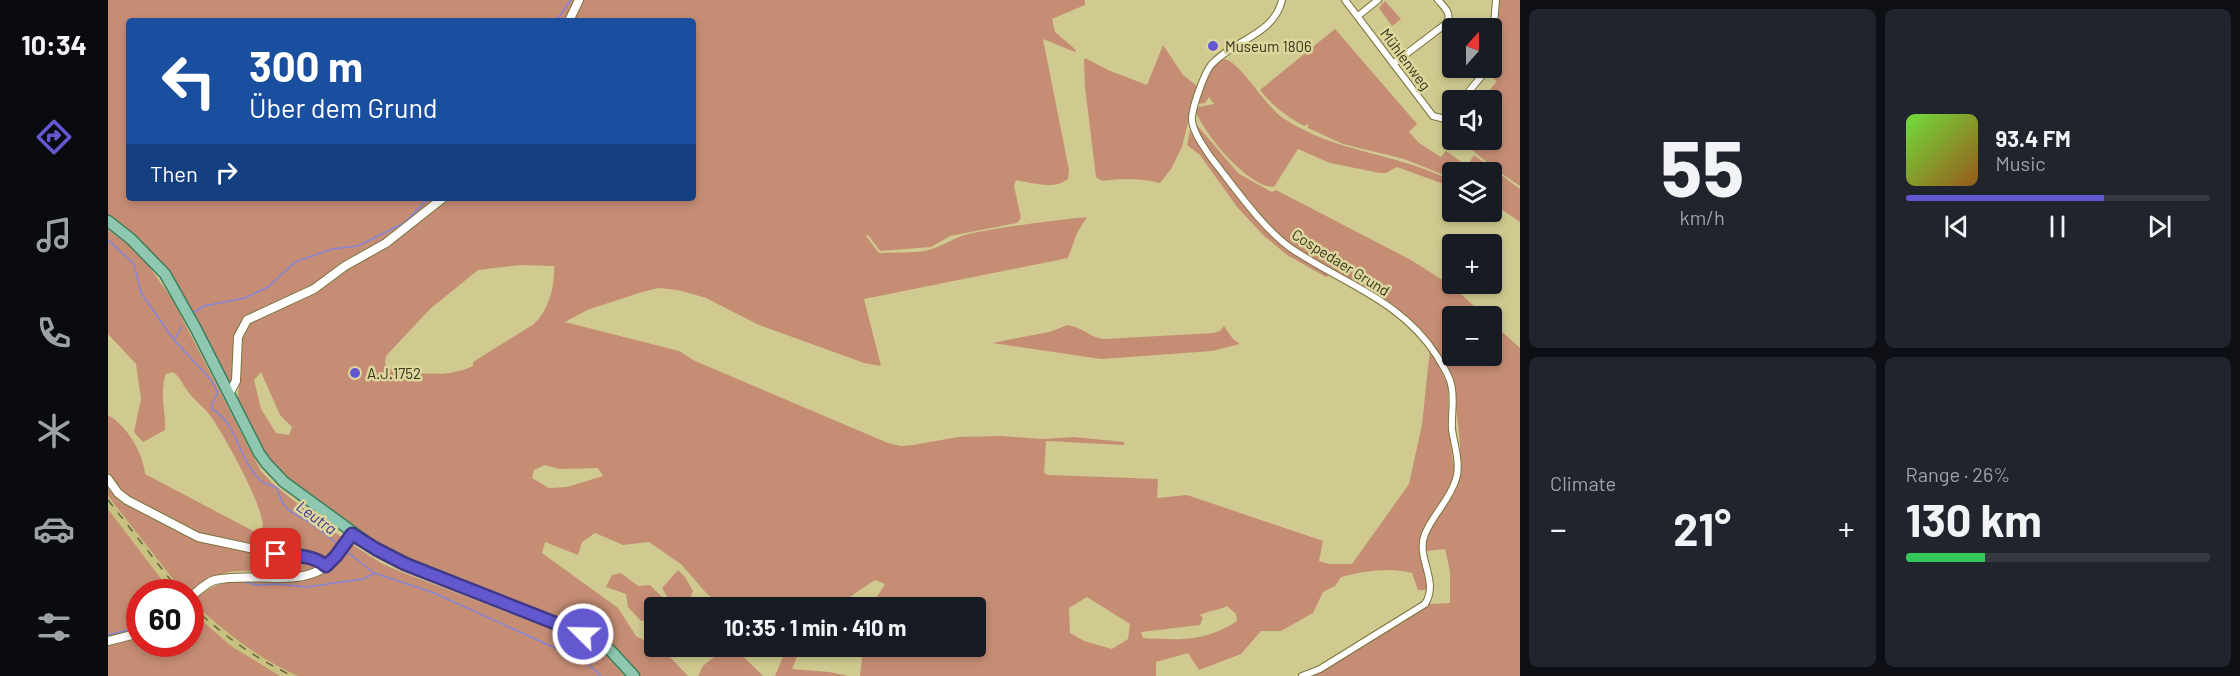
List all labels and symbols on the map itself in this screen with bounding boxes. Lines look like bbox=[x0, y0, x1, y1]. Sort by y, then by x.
north arrow bbox=[1442, 18, 1502, 78]
street label: Mühlenweg bbox=[1377, 24, 1435, 94]
place label: Museum 1806 bbox=[1225, 37, 1312, 55]
marker: Museum 1806 bbox=[1206, 39, 1220, 53]
street label: Cospedaer Grund bbox=[1289, 225, 1393, 299]
place label: A.J.1752 bbox=[367, 364, 421, 382]
marker: A.J.1752 bbox=[348, 366, 362, 380]
water label: Leutra bbox=[293, 496, 341, 538]
pin bbox=[250, 528, 301, 579]
speed limit sign: 60 bbox=[126, 579, 204, 657]
position arrow bbox=[551, 602, 615, 666]

